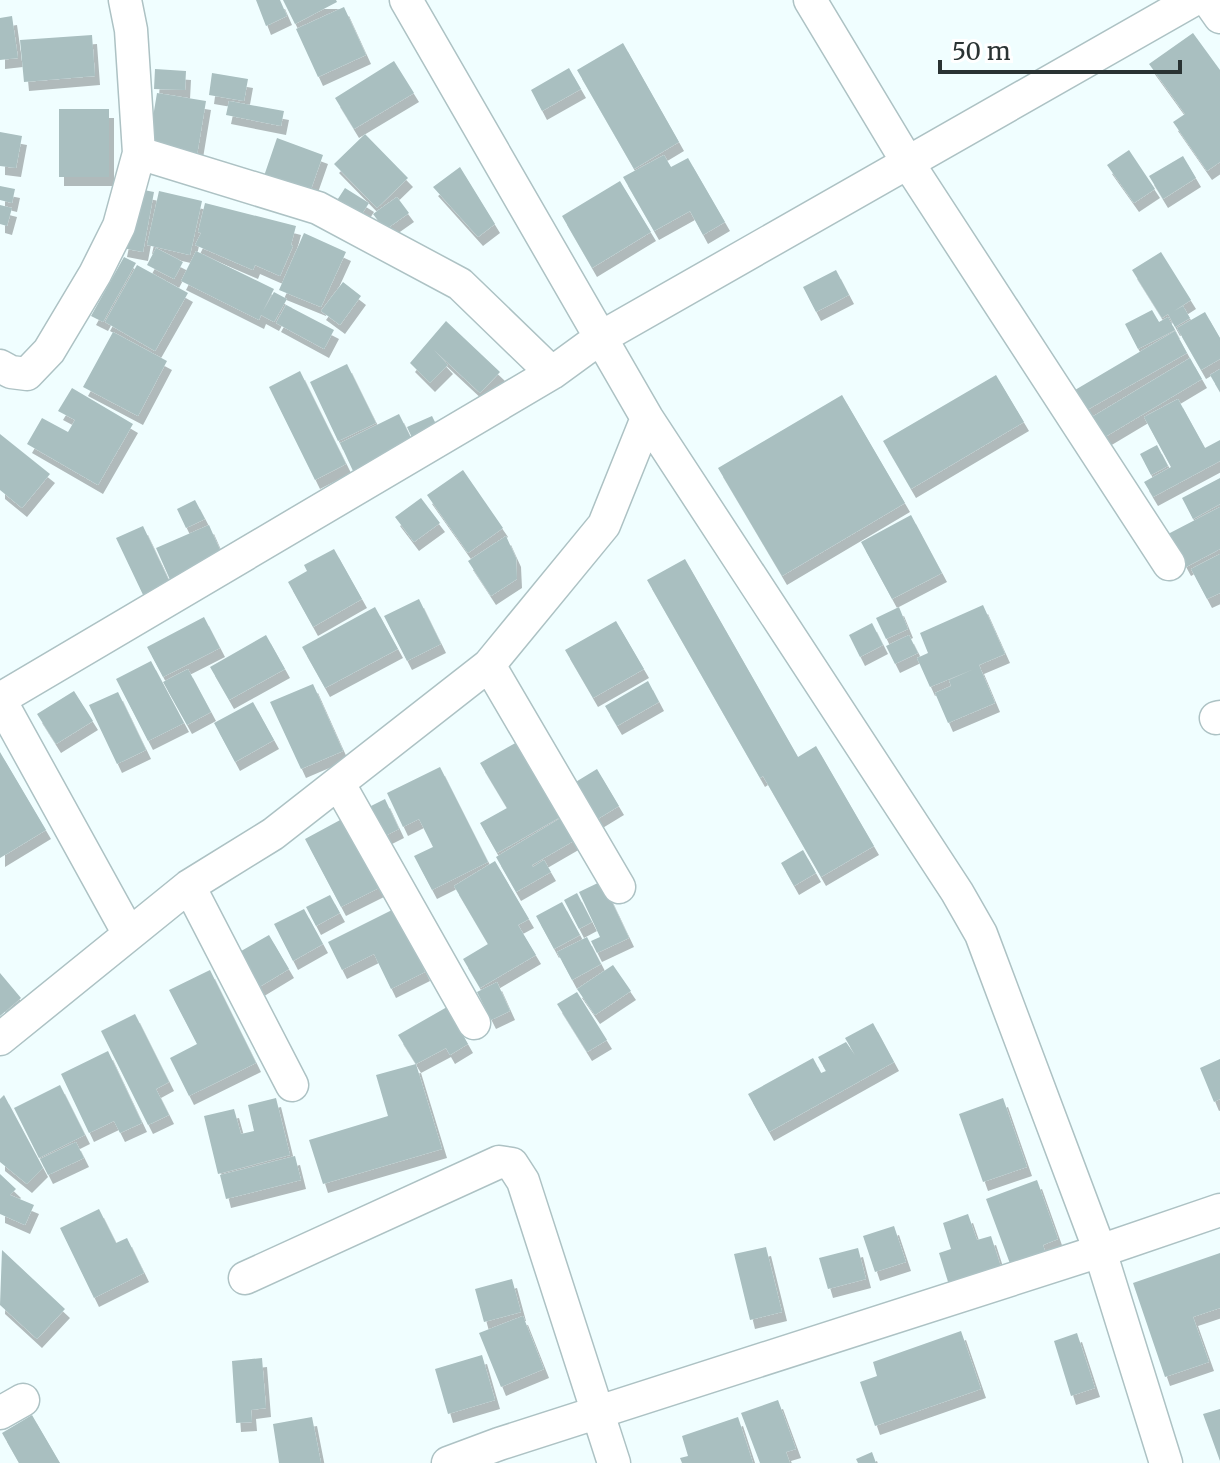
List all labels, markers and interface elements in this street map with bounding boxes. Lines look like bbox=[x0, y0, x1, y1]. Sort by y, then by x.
scale bar bbox=[940, 24, 1180, 74]
text: 50 m bbox=[952, 36, 1011, 67]

